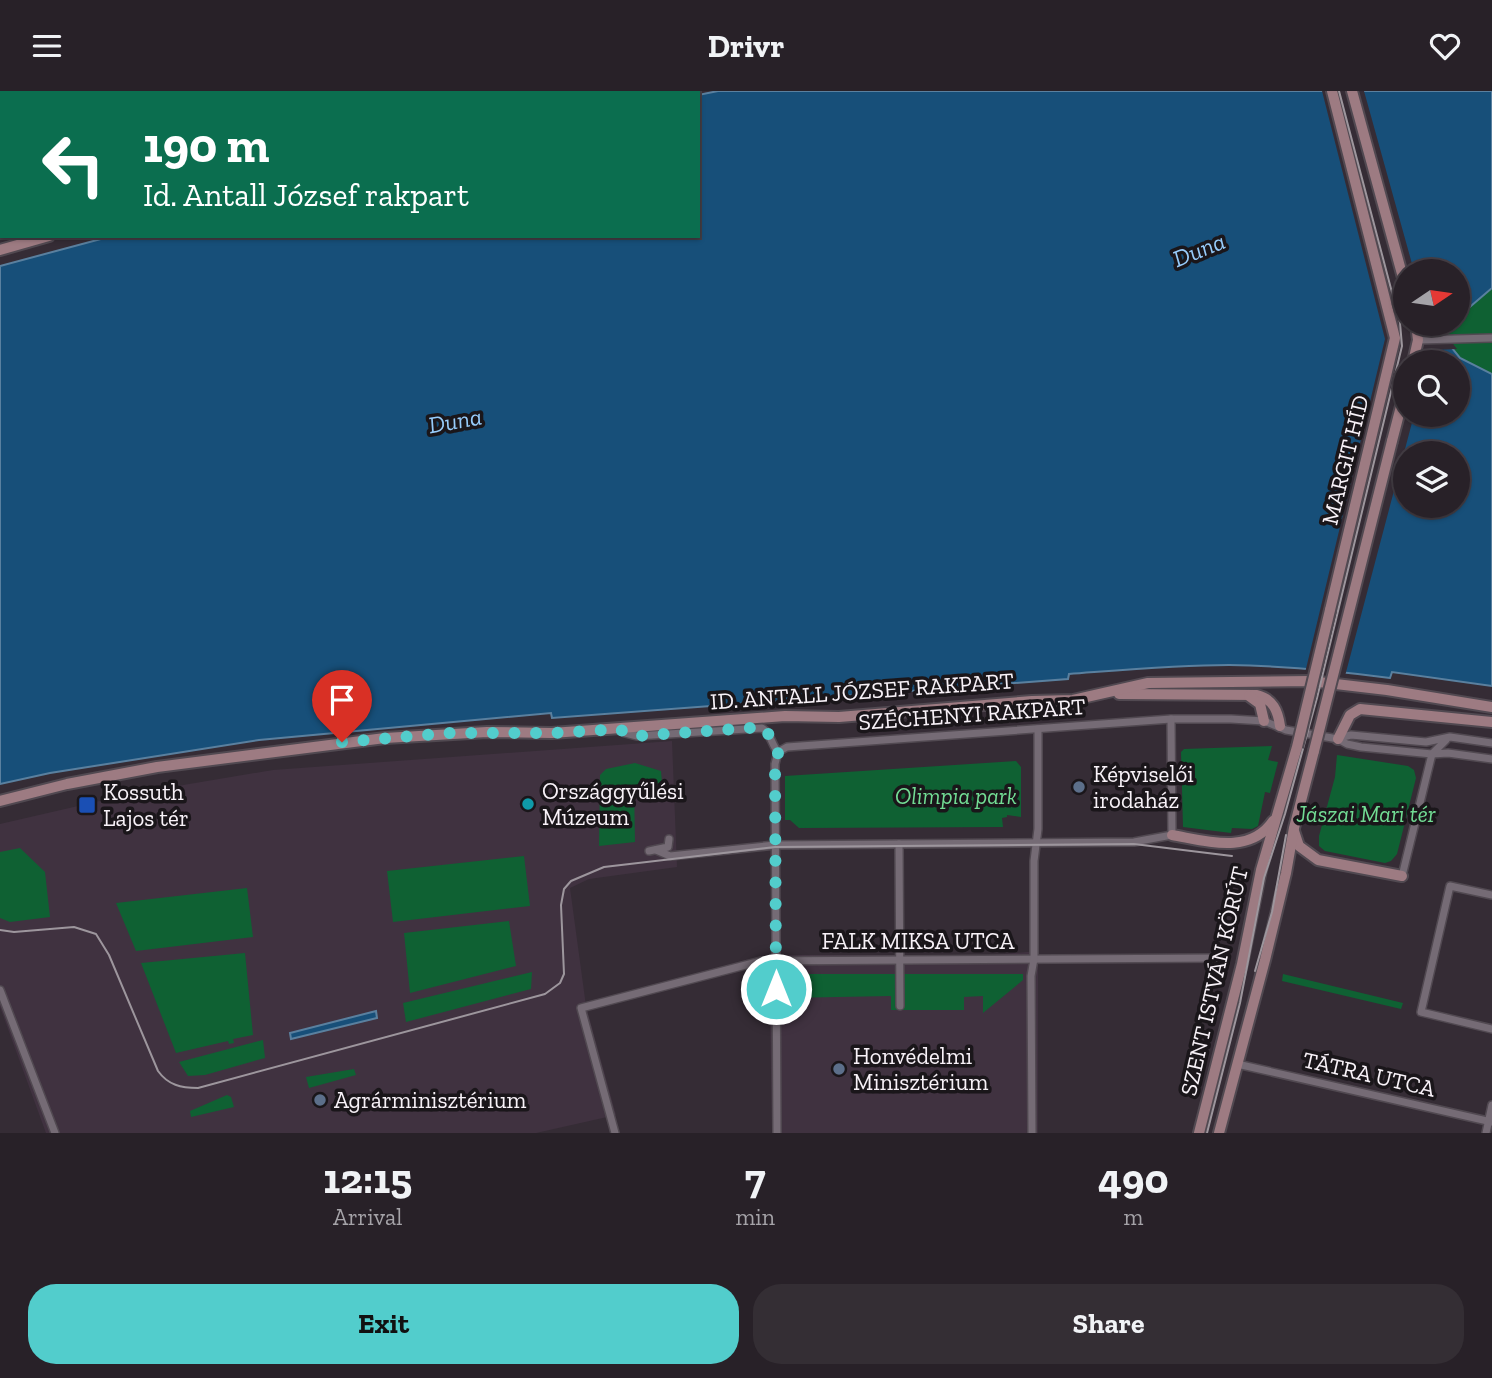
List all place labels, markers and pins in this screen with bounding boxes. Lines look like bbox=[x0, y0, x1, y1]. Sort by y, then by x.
pin bbox=[312, 670, 372, 742]
place label: Képviselői irodaház bbox=[1093, 760, 1194, 814]
place label: Országgyűlési Múzeum bbox=[542, 777, 684, 831]
place label: Kossuth Lajos tér bbox=[103, 778, 189, 832]
marker: Képviselői irodaház bbox=[1071, 779, 1087, 795]
marker: Kossuth Lajos tér bbox=[77, 795, 97, 815]
marker: Országgyűlési Múzeum bbox=[520, 796, 536, 812]
place label: Honvédelmi Minisztérium bbox=[853, 1042, 988, 1096]
marker: Honvédelmi Minisztérium bbox=[831, 1061, 847, 1077]
place label: Agrárminisztérium bbox=[334, 1086, 527, 1114]
marker: Agrárminisztérium bbox=[312, 1092, 328, 1108]

